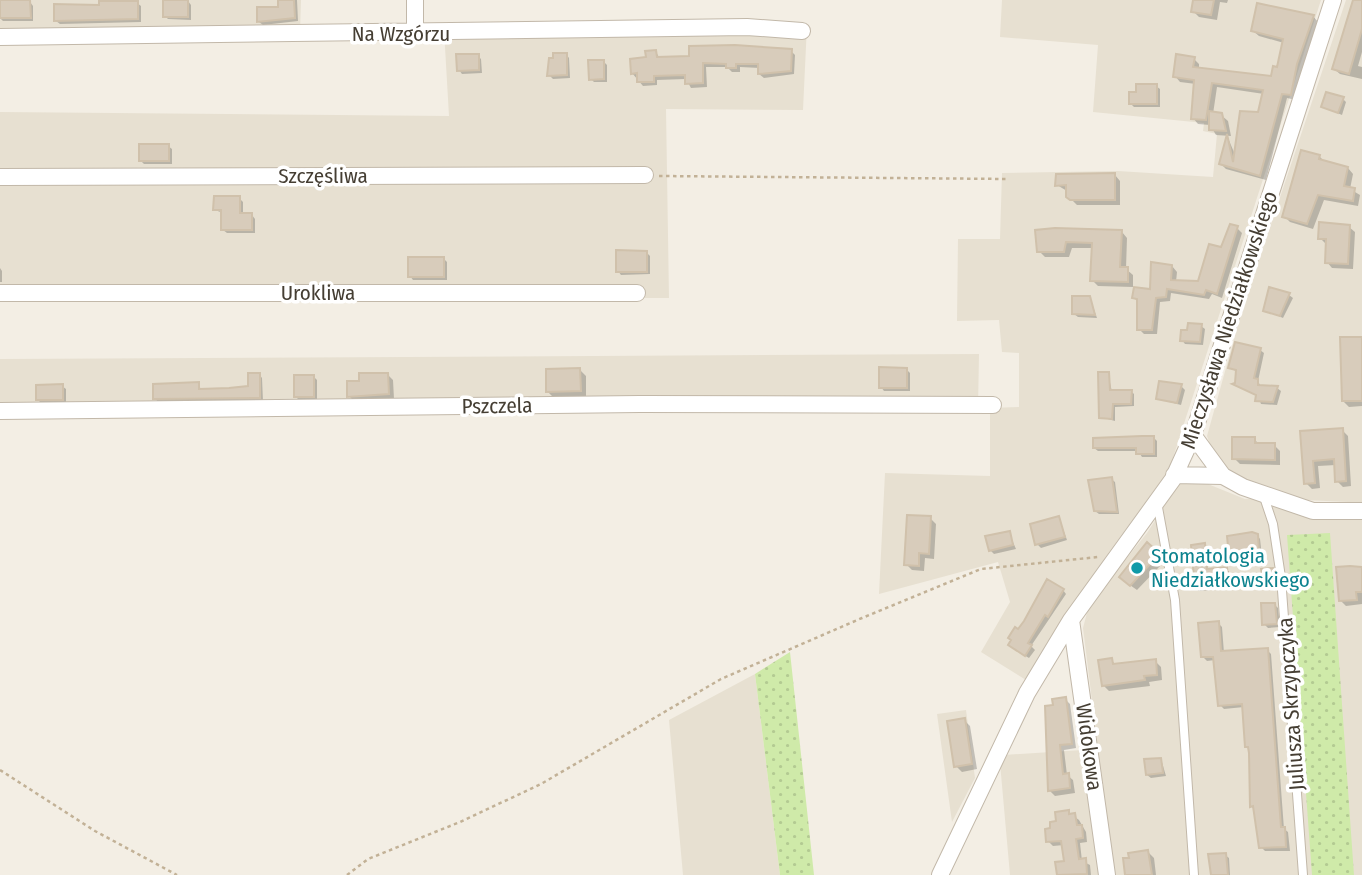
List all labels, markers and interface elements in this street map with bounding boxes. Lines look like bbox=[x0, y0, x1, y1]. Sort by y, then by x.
street label: Na Wzgórzu bbox=[352, 21, 450, 47]
street label: Szczęśliwa bbox=[278, 163, 368, 189]
street label: Mieczysława Niedziałkowskiego bbox=[1175, 188, 1283, 452]
street label: Urokliwa bbox=[281, 280, 355, 306]
street label: Pszczela bbox=[461, 392, 533, 420]
place label: Stomatologia Niedziałkowskiego bbox=[1151, 543, 1310, 593]
marker: Stomatologia Niedziałkowskiego bbox=[1129, 560, 1145, 576]
street label: Juliusza Skrzypczyka bbox=[1272, 617, 1310, 791]
street label: Widokowa bbox=[1070, 702, 1108, 792]

